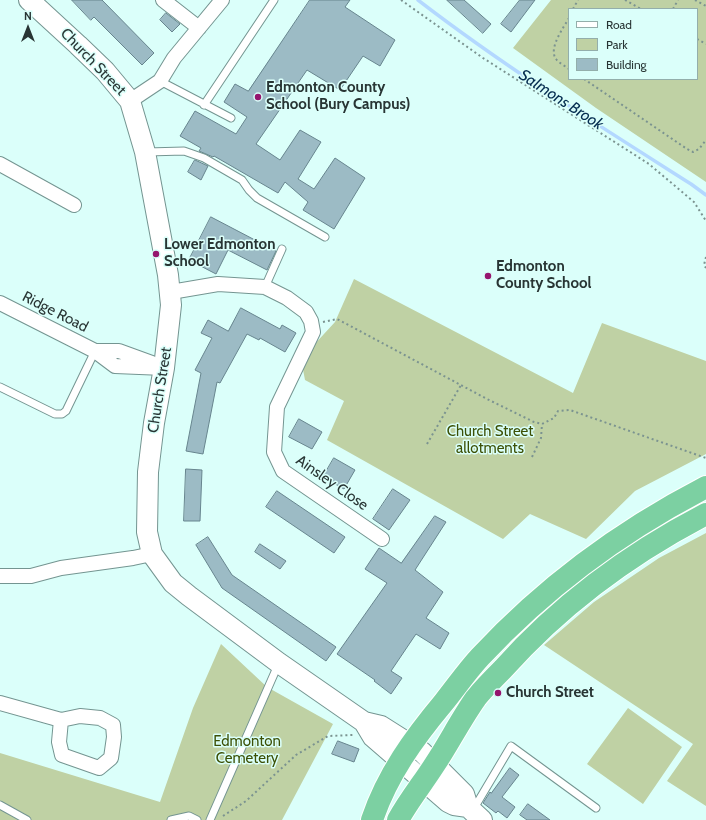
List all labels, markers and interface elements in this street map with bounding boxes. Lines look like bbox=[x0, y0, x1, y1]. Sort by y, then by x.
north arrow bbox=[8, 8, 48, 48]
legend bbox=[568, 8, 698, 80]
text: N bbox=[24, 9, 32, 23]
text: Road bbox=[606, 17, 632, 32]
street label: Church Street bbox=[56, 25, 130, 99]
text: Park bbox=[606, 37, 628, 52]
text: Building bbox=[606, 57, 647, 72]
water label: Salmons Brook bbox=[515, 66, 607, 134]
place label: Edmonton County School (Bury Campus) bbox=[266, 79, 410, 114]
marker: Edmonton County School (Bury Campus) bbox=[253, 92, 263, 102]
place label: Lower Edmonton School bbox=[164, 236, 275, 271]
marker: Lower Edmonton School bbox=[151, 249, 161, 259]
place label: Edmonton County School bbox=[496, 258, 591, 293]
marker: Edmonton County School bbox=[483, 271, 493, 281]
street label: Ridge Road bbox=[19, 288, 91, 336]
street label: Church Street bbox=[144, 346, 176, 434]
park label: Church Street allotments bbox=[447, 423, 533, 458]
street label: Ainsley Close bbox=[292, 452, 372, 514]
place label: Church Street bbox=[506, 684, 594, 702]
marker: Church Street bbox=[493, 688, 503, 698]
park label: Edmonton Cemetery bbox=[213, 733, 281, 768]

